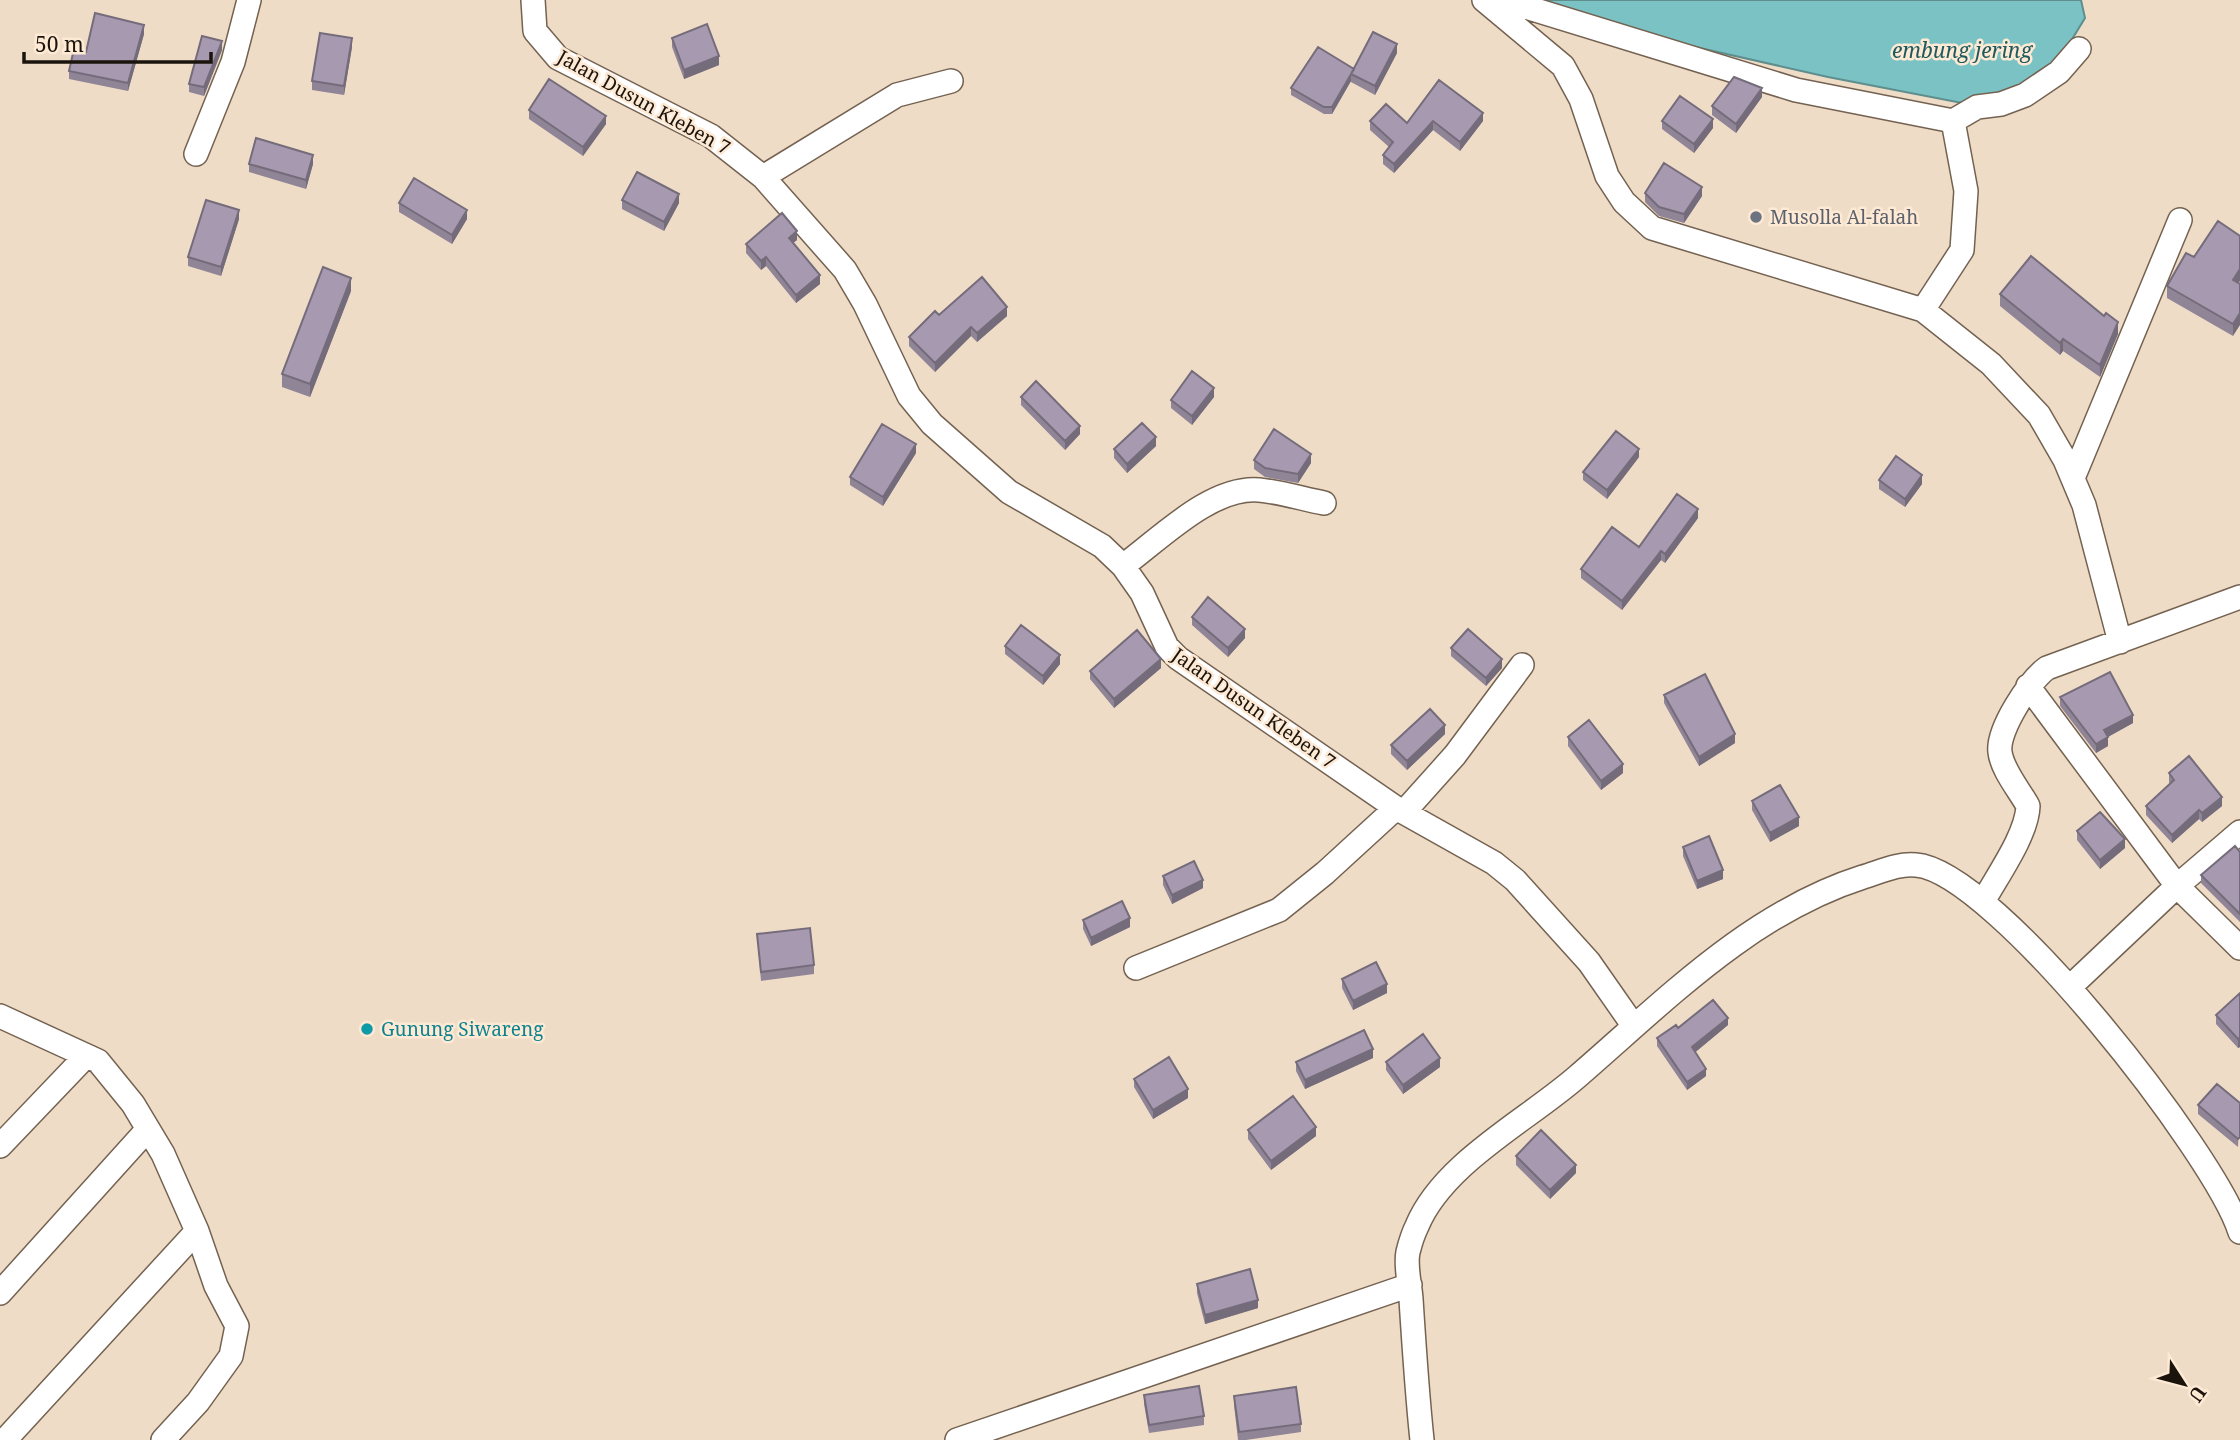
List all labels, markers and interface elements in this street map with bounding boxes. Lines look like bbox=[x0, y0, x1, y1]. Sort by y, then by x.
scale bar bbox=[24, 21, 212, 65]
text: 50 m bbox=[35, 30, 84, 58]
water label: embung jering bbox=[1892, 36, 2033, 64]
street label: Jalan Dusun Kleben 7 bbox=[552, 43, 735, 160]
place label: Musolla Al-falah bbox=[1770, 204, 1918, 230]
marker: Musolla Al-falah bbox=[1748, 209, 1764, 225]
street label: Jalan Dusun Kleben 7 bbox=[1166, 641, 1341, 774]
place label: Gunung Siwareng bbox=[381, 1016, 543, 1042]
marker: Gunung Siwareng bbox=[359, 1021, 375, 1037]
north arrow bbox=[2149, 1349, 2219, 1419]
text: U bbox=[2183, 1381, 2212, 1407]

